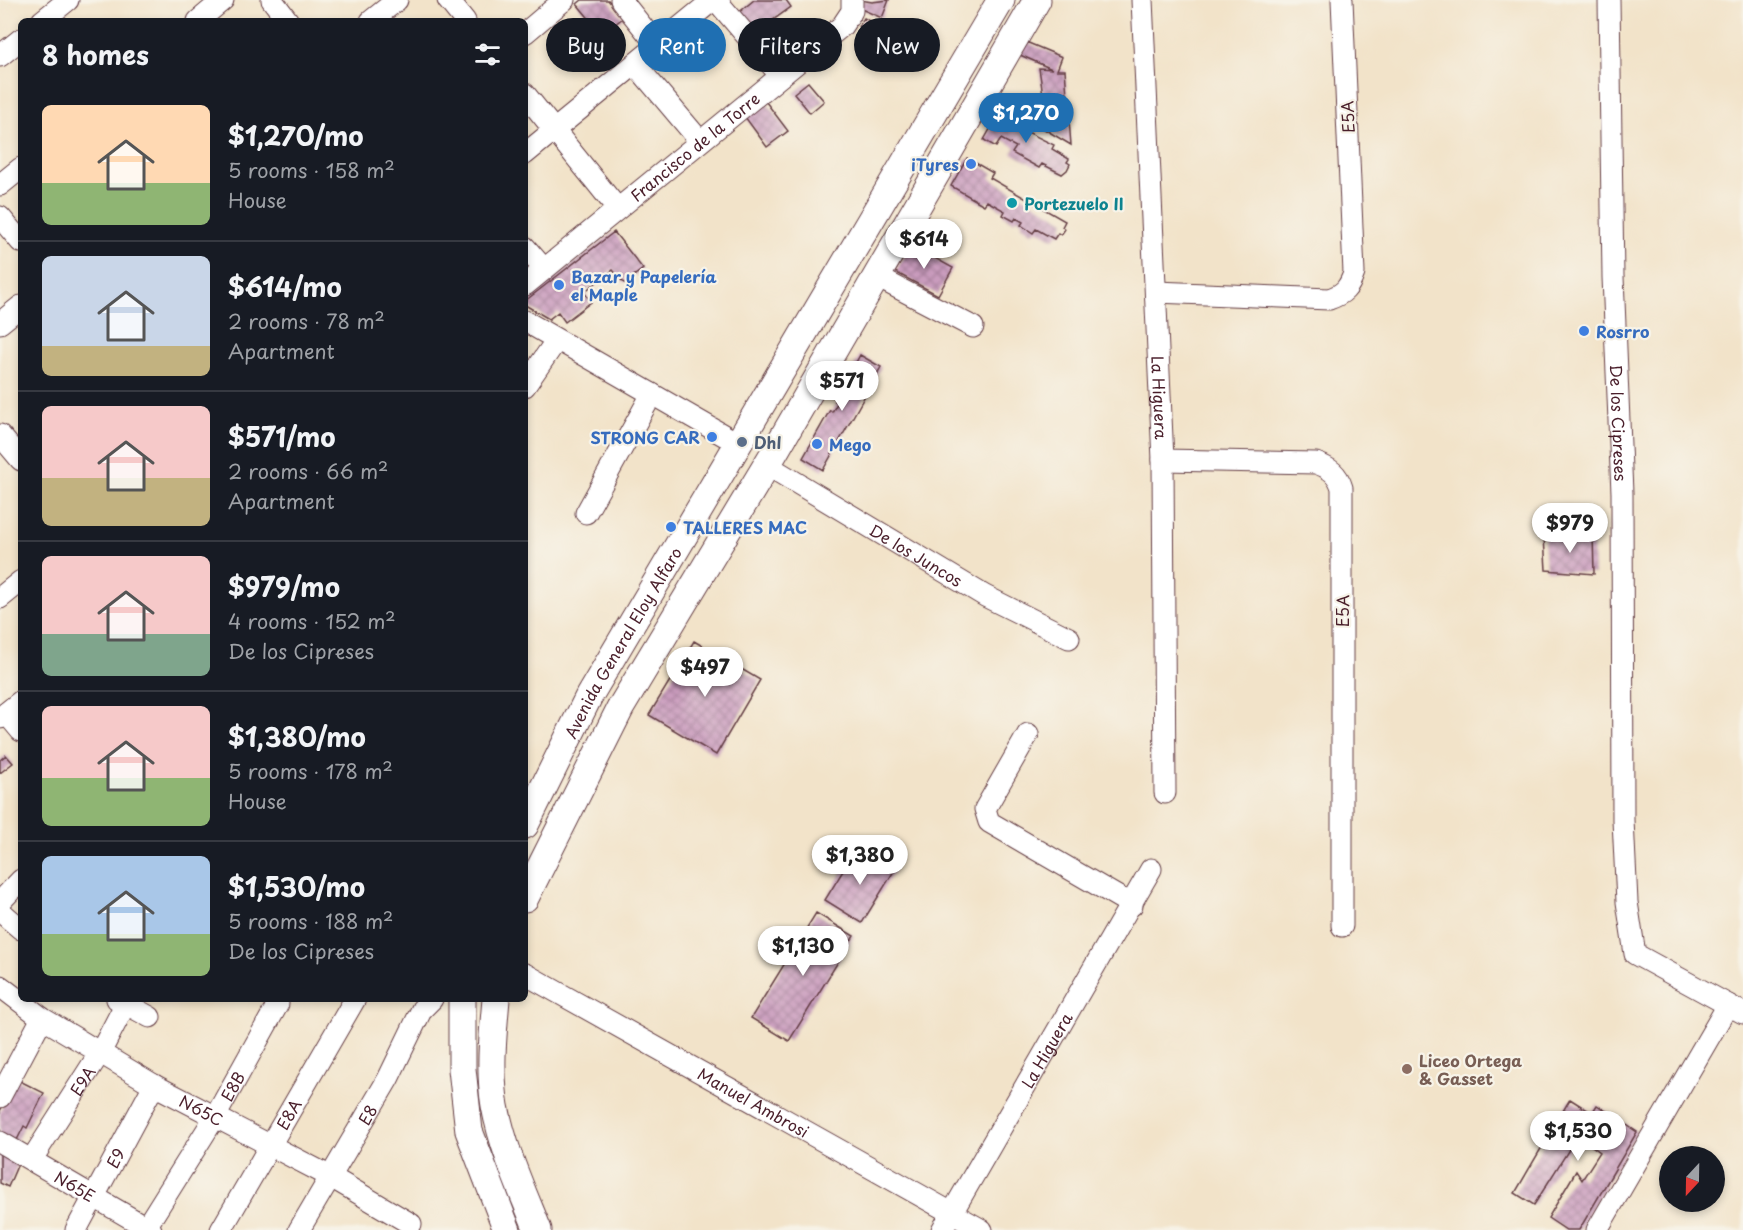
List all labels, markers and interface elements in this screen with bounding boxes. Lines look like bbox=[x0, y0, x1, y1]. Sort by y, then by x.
chip: Buy bbox=[546, 18, 626, 72]
chip: Rent bbox=[638, 18, 726, 72]
chip: Filters bbox=[738, 18, 842, 72]
chip: New bbox=[854, 18, 940, 72]
text: 8 homes bbox=[42, 35, 149, 74]
icon: filters bbox=[471, 38, 504, 71]
street label: Francisco de la Torre bbox=[625, 86, 764, 207]
pin: $1,270 bbox=[977, 93, 1075, 144]
text: $1,270 bbox=[993, 97, 1059, 127]
street label: E5A bbox=[1334, 100, 1360, 134]
text: $1,270/mo bbox=[228, 116, 364, 155]
icon: home bbox=[90, 129, 162, 201]
place label: iTyres bbox=[911, 152, 959, 176]
text: 5 rooms · 158 m² bbox=[228, 155, 395, 185]
marker: iTyres bbox=[964, 157, 978, 171]
text: House bbox=[228, 185, 287, 215]
place label: Portezuelo II bbox=[1024, 191, 1123, 215]
marker: Portezuelo II bbox=[1005, 196, 1019, 210]
pin: $614 bbox=[888, 219, 960, 270]
text: $614 bbox=[899, 223, 949, 253]
place label: Bazar y Papelería el Maple bbox=[571, 264, 717, 306]
text: $614/mo bbox=[228, 267, 342, 306]
marker: Bazar y Papelería el Maple bbox=[552, 278, 566, 292]
icon: home bbox=[90, 280, 162, 352]
text: 2 rooms · 78 m² bbox=[228, 306, 385, 336]
place label: Rosrro bbox=[1596, 319, 1649, 343]
marker: Rosrro bbox=[1577, 324, 1591, 338]
text: Apartment bbox=[228, 336, 335, 366]
street label: La Higuera bbox=[1146, 355, 1174, 440]
pin: $571 bbox=[806, 361, 878, 412]
street label: De los Cipreses bbox=[1605, 364, 1634, 482]
text: $571 bbox=[820, 365, 864, 395]
text: $571/mo bbox=[228, 417, 336, 456]
place label: STRONG CAR bbox=[590, 425, 700, 449]
icon: home bbox=[90, 430, 162, 502]
marker: STRONG CAR bbox=[705, 430, 719, 444]
place label: Dhl bbox=[754, 430, 781, 454]
place label: Mego bbox=[829, 432, 872, 456]
marker: Dhl bbox=[735, 435, 749, 449]
marker: Mego bbox=[810, 437, 824, 451]
text: 2 rooms · 66 m² bbox=[228, 456, 388, 486]
text: Apartment bbox=[228, 486, 335, 516]
pin: $979 bbox=[1534, 503, 1606, 554]
text: $979 bbox=[1546, 507, 1594, 537]
place label: TALLERES MAC bbox=[683, 515, 807, 539]
street label: De los Juncos bbox=[865, 517, 967, 592]
marker: TALLERES MAC bbox=[664, 520, 678, 534]
street label: Avenida General Eloy Alfaro bbox=[558, 542, 687, 742]
text: $979/mo bbox=[228, 567, 340, 606]
icon: home bbox=[90, 580, 162, 652]
street label: E5A bbox=[1330, 595, 1354, 627]
text: 4 rooms · 152 m² bbox=[228, 606, 396, 636]
text: De los Cipreses bbox=[228, 636, 374, 666]
pin: $497 bbox=[669, 647, 741, 698]
text: $497 bbox=[680, 651, 730, 681]
text: $1,380/mo bbox=[228, 717, 366, 756]
icon: home bbox=[90, 730, 162, 802]
text: 5 rooms · 178 m² bbox=[228, 756, 393, 786]
text: House bbox=[228, 786, 287, 816]
pin: $1,380 bbox=[811, 835, 909, 886]
text: $1,380 bbox=[826, 839, 894, 869]
text: $1,530/mo bbox=[228, 867, 365, 906]
icon: home bbox=[90, 880, 162, 952]
text: 5 rooms · 188 m² bbox=[228, 906, 393, 936]
pin: $1,130 bbox=[754, 926, 852, 977]
text: $1,130 bbox=[772, 930, 834, 960]
text: De los Cipreses bbox=[228, 936, 374, 966]
street label: La Higuera bbox=[1015, 1008, 1078, 1092]
place label: Liceo Ortega & Gasset bbox=[1419, 1048, 1522, 1090]
street label: E9A bbox=[64, 1061, 101, 1100]
street label: Manuel Ambrosi bbox=[694, 1061, 814, 1143]
marker: Liceo Ortega & Gasset bbox=[1400, 1062, 1414, 1076]
street label: E8B bbox=[214, 1067, 250, 1106]
street label: N65C bbox=[176, 1088, 228, 1131]
street label: E8A bbox=[270, 1094, 307, 1134]
street label: E8 bbox=[352, 1100, 382, 1129]
pin: $1,530 bbox=[1529, 1111, 1627, 1162]
text: $1,530 bbox=[1544, 1115, 1612, 1145]
street label: E9 bbox=[100, 1144, 130, 1172]
north arrow bbox=[1659, 1146, 1725, 1212]
map controls bbox=[1659, 1146, 1725, 1212]
street label: N65E bbox=[50, 1164, 100, 1207]

